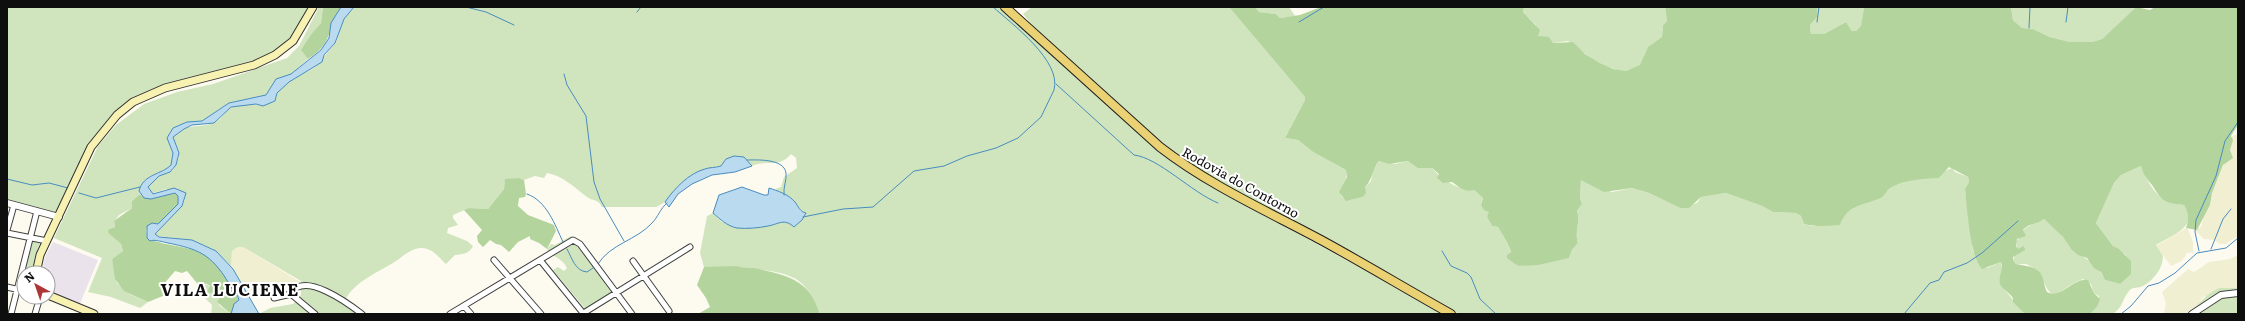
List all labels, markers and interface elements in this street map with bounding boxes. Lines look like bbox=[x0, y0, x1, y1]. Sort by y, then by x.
street label: Rodovia do Contorno bbox=[1179, 142, 1303, 222]
north arrow bbox=[16, 265, 56, 305]
text: N bbox=[20, 267, 38, 286]
district label: VILA LUCIENE bbox=[161, 276, 299, 301]

